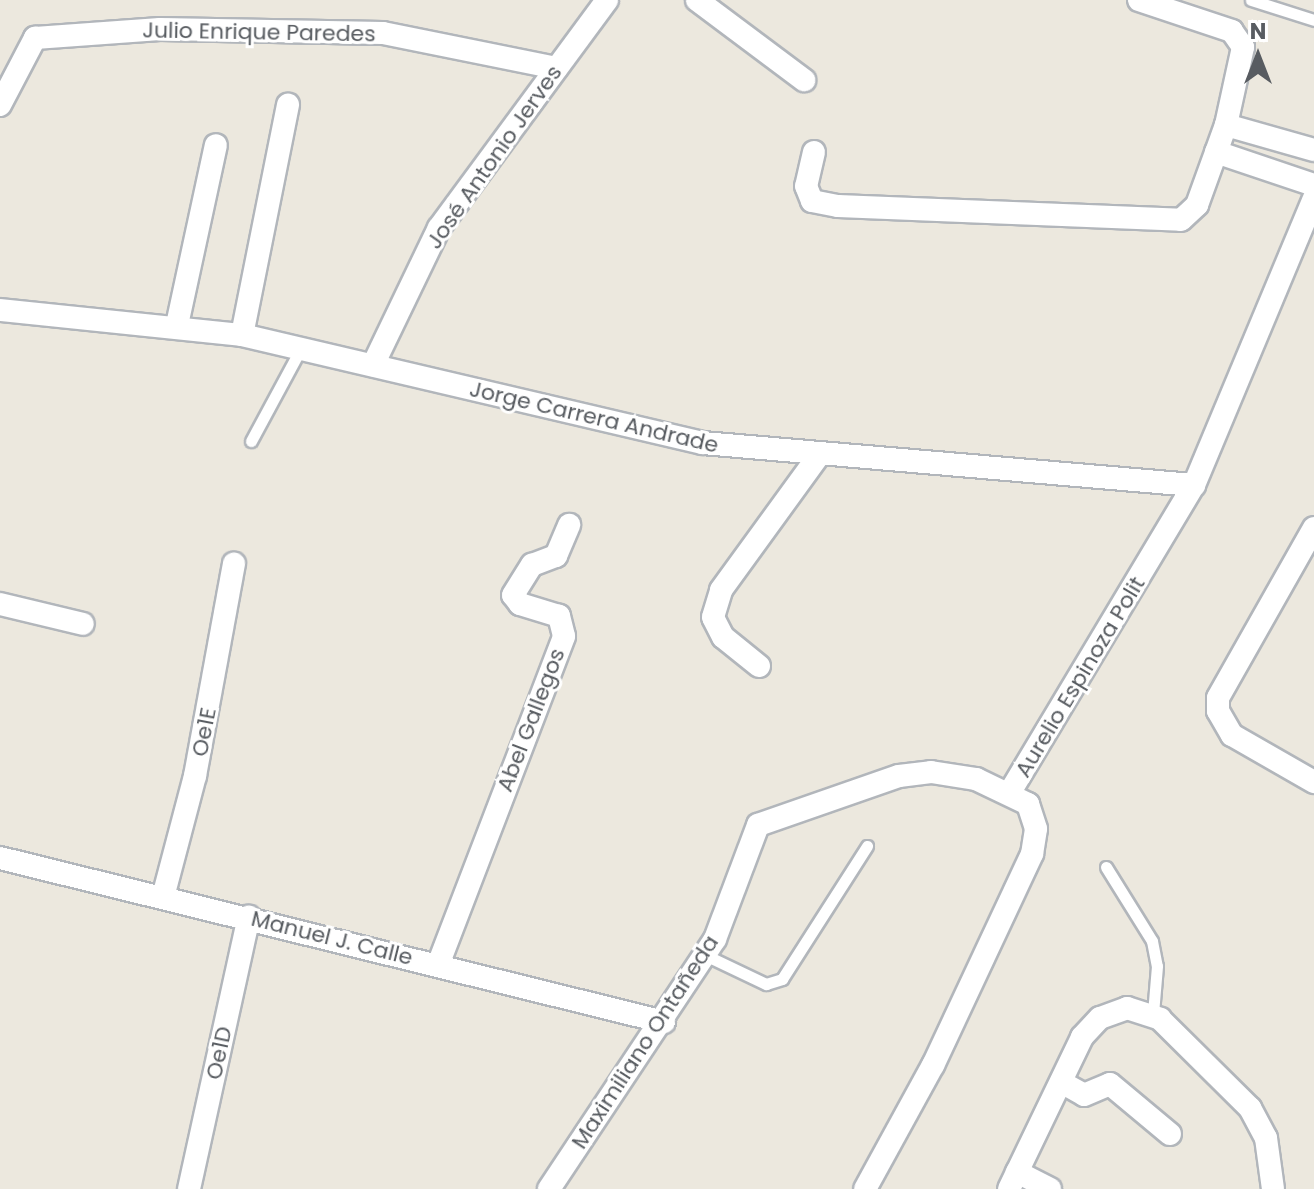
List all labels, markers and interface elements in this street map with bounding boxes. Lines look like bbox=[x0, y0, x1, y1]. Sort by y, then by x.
north arrow bbox=[1218, 16, 1298, 96]
text: N bbox=[1250, 16, 1266, 47]
street label: Julio Enrique Paredes bbox=[142, 17, 376, 47]
street label: José Antonio Jerves bbox=[421, 60, 567, 254]
street label: Jorge Carrera Andrade bbox=[467, 376, 721, 458]
street label: Aurelio Espinoza Polit bbox=[1010, 572, 1150, 782]
street label: Abel Gallegos bbox=[492, 645, 570, 795]
street label: Oe1E bbox=[186, 705, 222, 759]
street label: Manuel J. Calle bbox=[249, 905, 415, 971]
street label: Maximiliano Ontañeda bbox=[566, 930, 724, 1154]
street label: Oe1D bbox=[201, 1024, 237, 1082]

